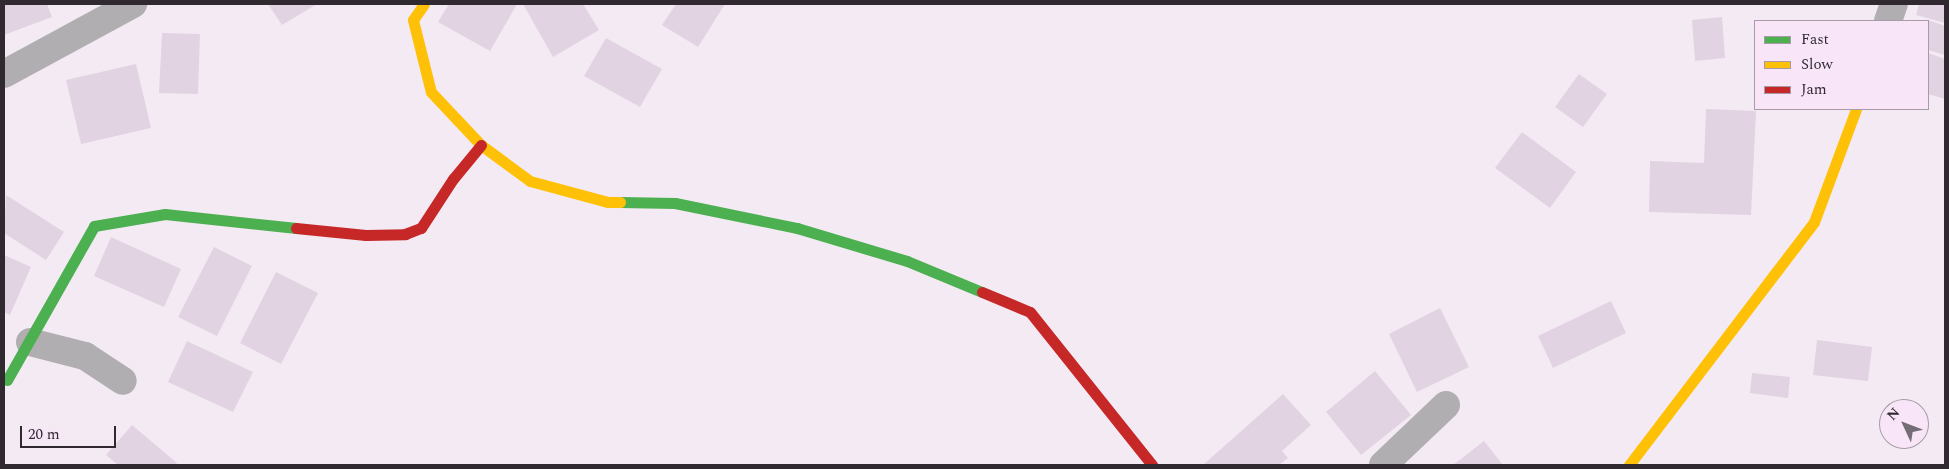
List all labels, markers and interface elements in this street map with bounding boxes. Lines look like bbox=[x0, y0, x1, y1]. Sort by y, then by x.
legend bbox=[1754, 20, 1929, 110]
text: Fast bbox=[1801, 28, 1829, 51]
text: Slow bbox=[1801, 53, 1833, 76]
text: Jam bbox=[1801, 78, 1827, 101]
north arrow bbox=[1879, 399, 1929, 449]
text: N bbox=[1882, 403, 1905, 425]
scale bar bbox=[22, 416, 119, 448]
text: 20 m bbox=[28, 423, 60, 446]

